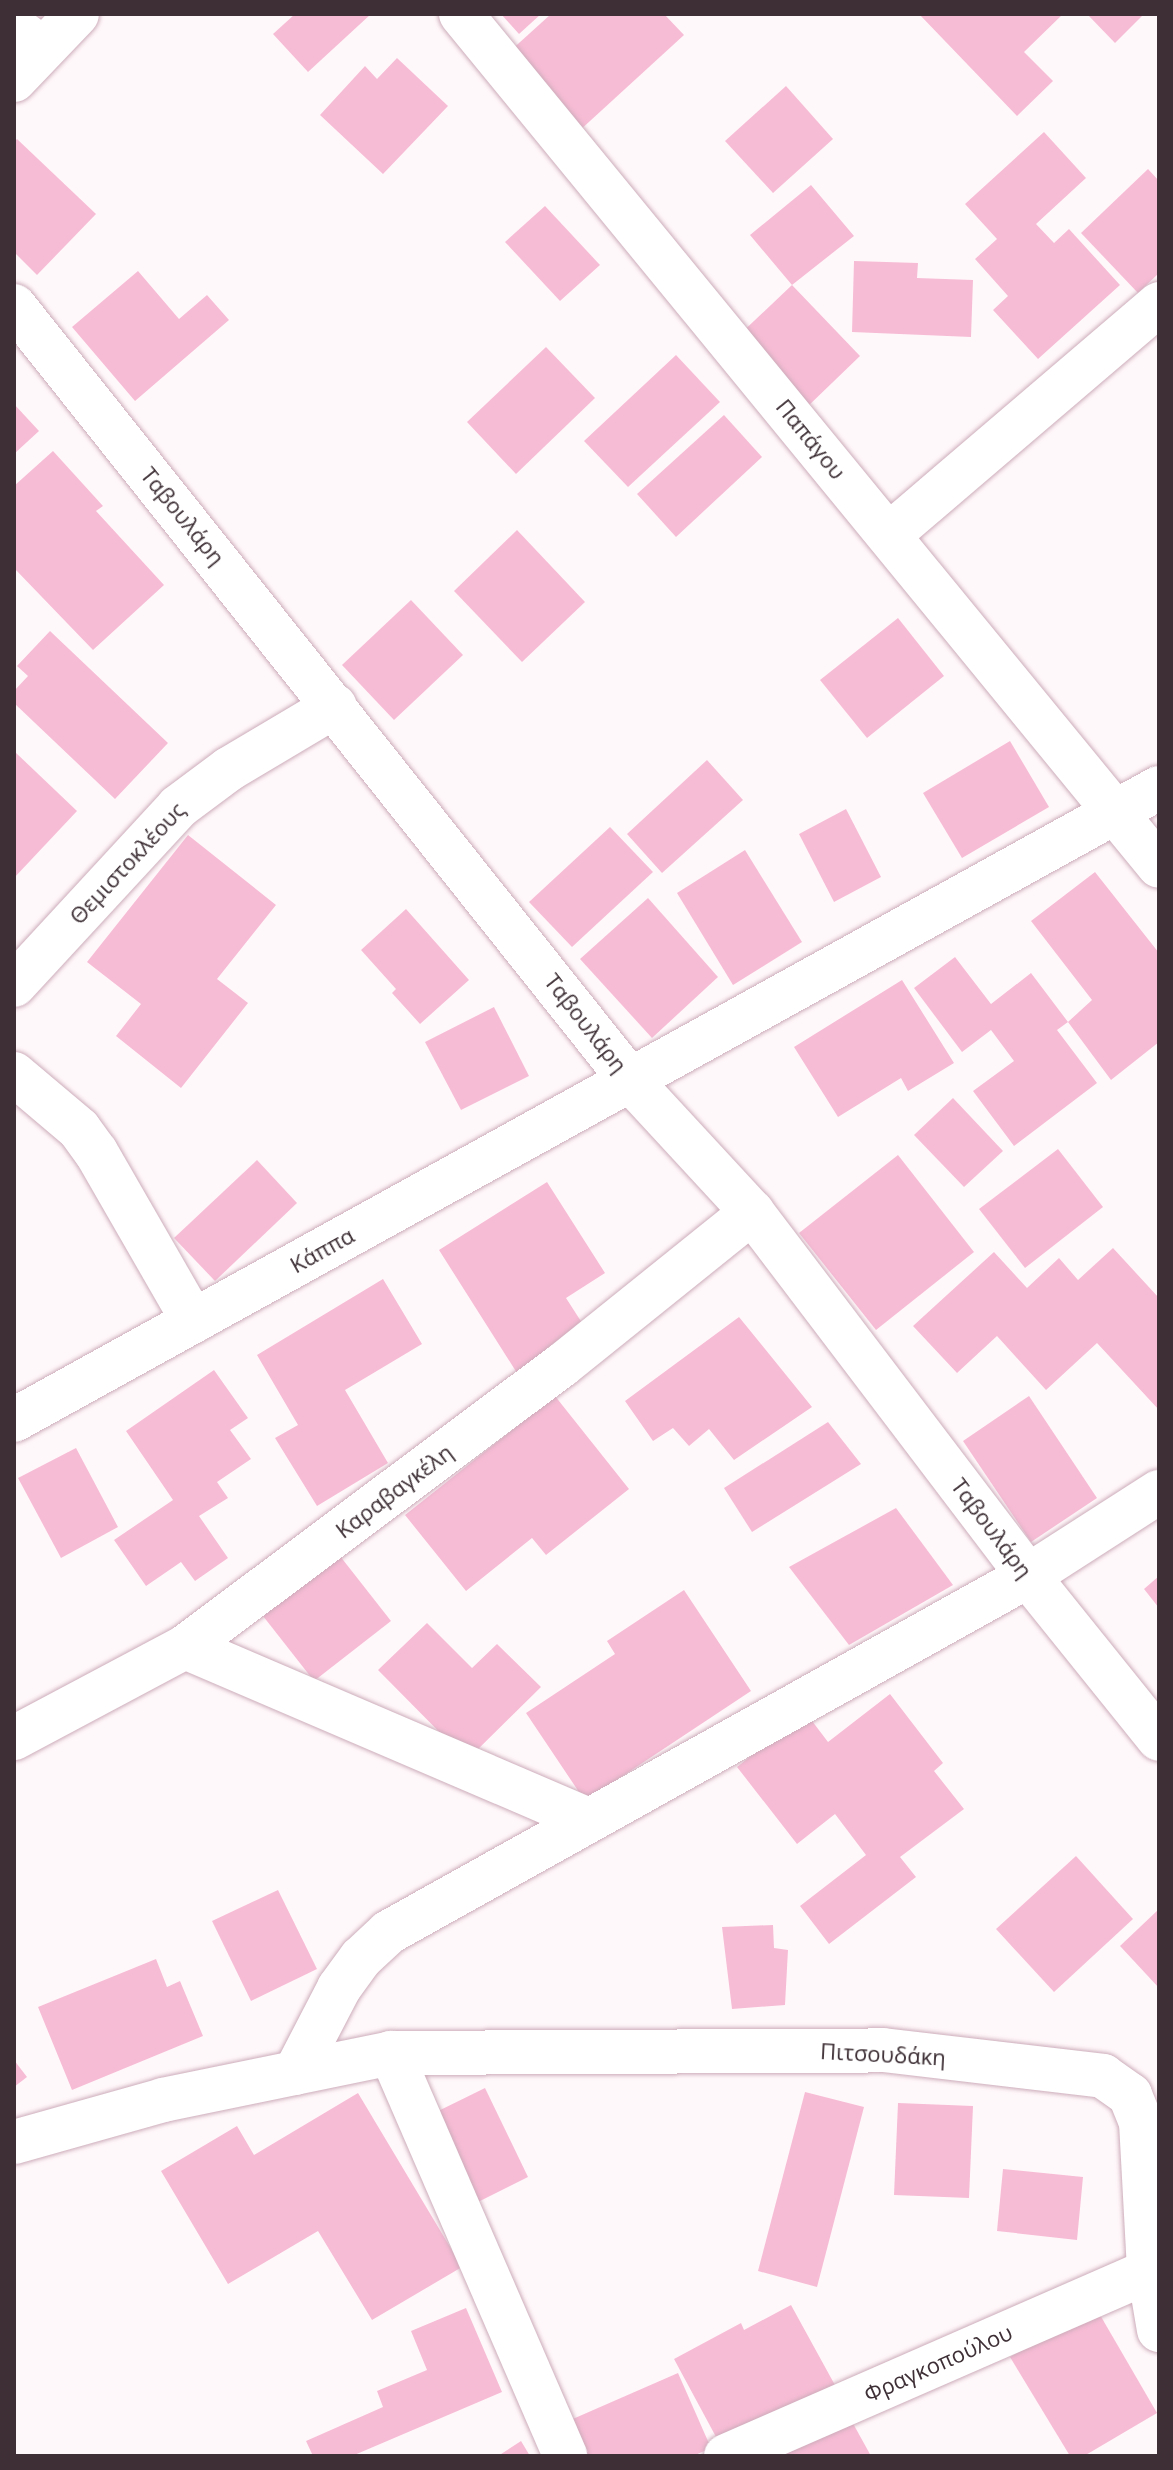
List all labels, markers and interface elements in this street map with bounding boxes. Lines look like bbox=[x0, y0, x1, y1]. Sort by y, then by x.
street label: Παπάγου bbox=[771, 394, 851, 484]
street label: Ταβουλάρη bbox=[136, 462, 230, 570]
street label: Θεμιστοκλέους bbox=[64, 797, 190, 929]
street label: Ταβουλάρη bbox=[539, 968, 633, 1078]
street label: Κάππα bbox=[285, 1222, 359, 1278]
street label: Καραβαγκέλη bbox=[330, 1439, 458, 1543]
street label: Ταβουλάρη bbox=[946, 1473, 1038, 1583]
street label: Πιτσουδάκη bbox=[820, 2038, 946, 2070]
street label: Φραγκοπούλου bbox=[860, 2318, 1016, 2408]

